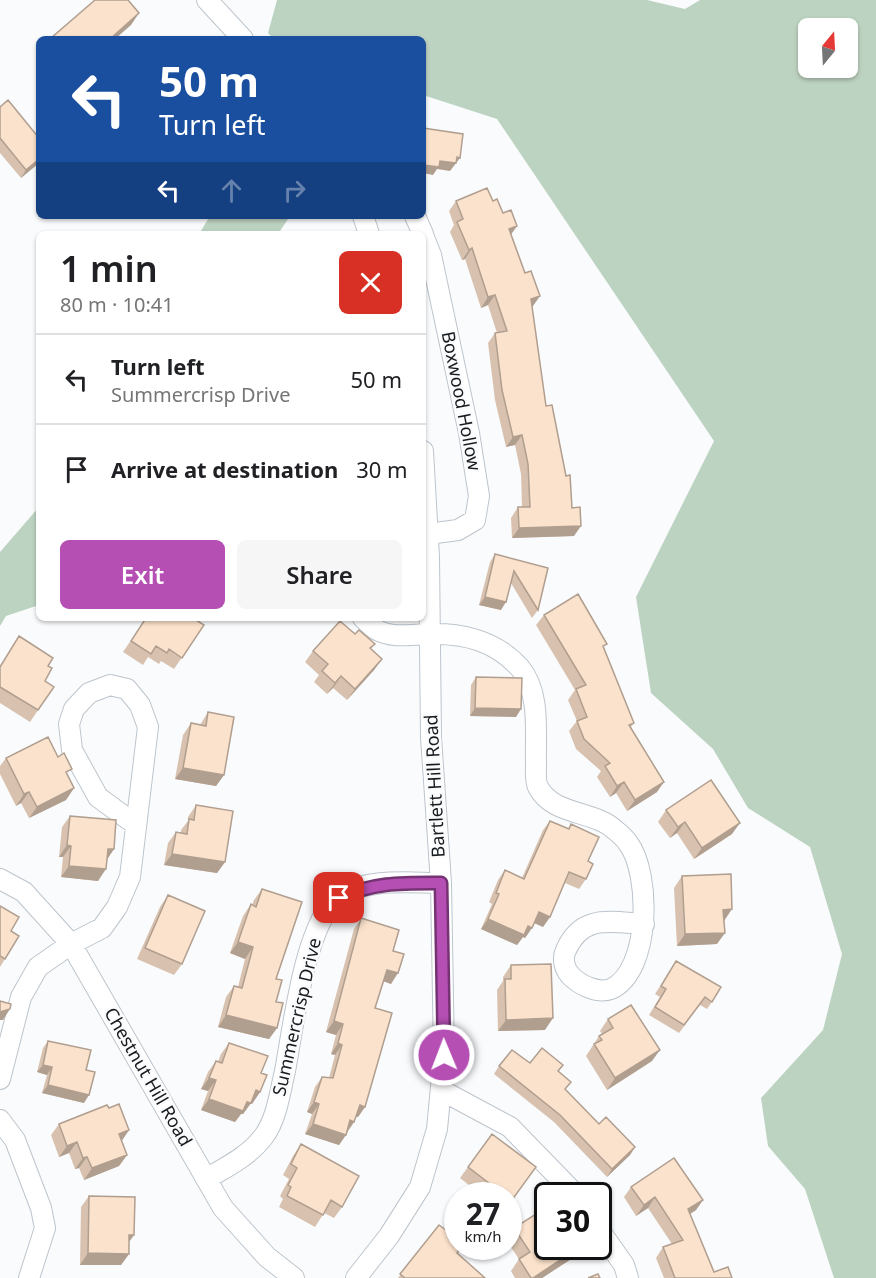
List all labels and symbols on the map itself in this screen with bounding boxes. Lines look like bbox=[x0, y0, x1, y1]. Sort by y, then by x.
north arrow bbox=[798, 18, 858, 78]
street label: Boxwood Hollow bbox=[437, 329, 487, 473]
street label: Bartlett Hill Road bbox=[418, 714, 450, 858]
pin bbox=[313, 872, 364, 923]
street label: Summercrisp Drive bbox=[266, 935, 326, 1098]
street label: Chestnut Hill Road bbox=[99, 1003, 198, 1150]
position arrow bbox=[412, 1023, 476, 1087]
speed limit sign: 30 bbox=[534, 1182, 612, 1260]

